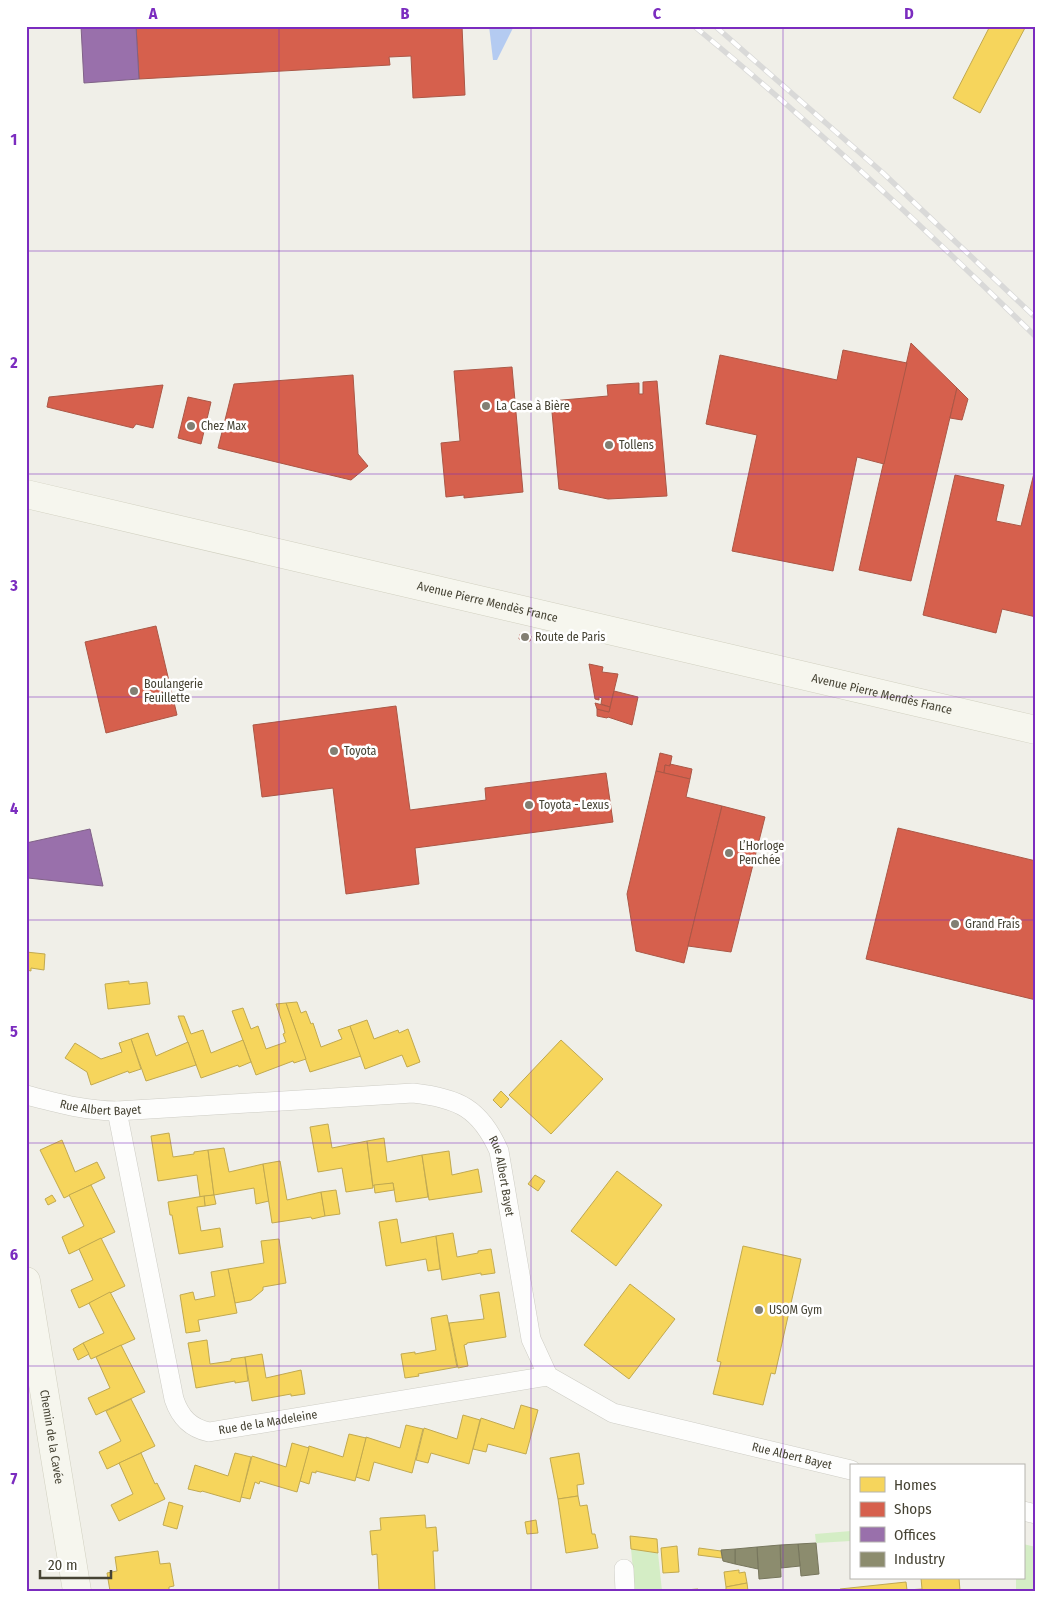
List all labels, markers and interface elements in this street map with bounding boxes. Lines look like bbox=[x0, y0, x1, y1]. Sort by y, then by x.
text: A bbox=[148, 4, 158, 23]
text: B bbox=[401, 4, 410, 23]
text: C bbox=[653, 4, 662, 23]
text: D bbox=[904, 4, 914, 23]
text: 1 bbox=[11, 130, 17, 149]
text: 2 bbox=[9, 353, 18, 372]
place label: La Case à Bière bbox=[496, 399, 570, 413]
marker: La Case à Bière bbox=[480, 400, 492, 412]
place label: Chez Max bbox=[201, 419, 247, 433]
marker: Chez Max bbox=[185, 420, 197, 432]
place label: Tollens bbox=[619, 438, 654, 452]
marker: Tollens bbox=[603, 439, 615, 451]
text: 3 bbox=[9, 576, 18, 595]
street label: Avenue Pierre Mendès France bbox=[416, 579, 559, 625]
place label: Route de Paris bbox=[535, 630, 606, 644]
marker: Route de Paris bbox=[519, 631, 531, 643]
street label: Avenue Pierre Mendès France bbox=[810, 671, 954, 717]
place label: Boulangerie Feuillette bbox=[144, 677, 203, 705]
marker: Boulangerie Feuillette bbox=[128, 685, 140, 697]
place label: Toyota bbox=[344, 744, 377, 758]
marker: Toyota bbox=[328, 745, 340, 757]
place label: Toyota - Lexus bbox=[539, 798, 609, 812]
text: 4 bbox=[10, 799, 18, 818]
marker: Toyota - Lexus bbox=[523, 799, 535, 811]
place label: L’Horloge Penchée bbox=[739, 839, 784, 867]
marker: L’Horloge Penchée bbox=[723, 847, 735, 859]
place label: Grand Frais bbox=[965, 917, 1020, 931]
marker: Grand Frais bbox=[949, 918, 961, 930]
text: 5 bbox=[10, 1022, 18, 1041]
street label: Rue Albert Bayet bbox=[59, 1097, 142, 1118]
street label: Rue Albert Bayet bbox=[486, 1133, 517, 1217]
text: 6 bbox=[10, 1245, 18, 1264]
place label: USOM Gym bbox=[769, 1303, 822, 1317]
marker: USOM Gym bbox=[753, 1304, 765, 1316]
street label: Chemin de la Cavée bbox=[37, 1389, 66, 1485]
street label: Rue de la Madeleine bbox=[218, 1407, 318, 1437]
street label: Rue Albert Bayet bbox=[751, 1440, 833, 1472]
legend bbox=[850, 1464, 1024, 1580]
text: 7 bbox=[11, 1469, 18, 1488]
text: Homes bbox=[894, 1476, 936, 1494]
text: Shops bbox=[894, 1500, 932, 1518]
text: Offices bbox=[894, 1526, 936, 1544]
scale bar bbox=[40, 1547, 111, 1579]
text: Industry bbox=[894, 1550, 945, 1568]
text: 20 m bbox=[48, 1556, 78, 1574]

